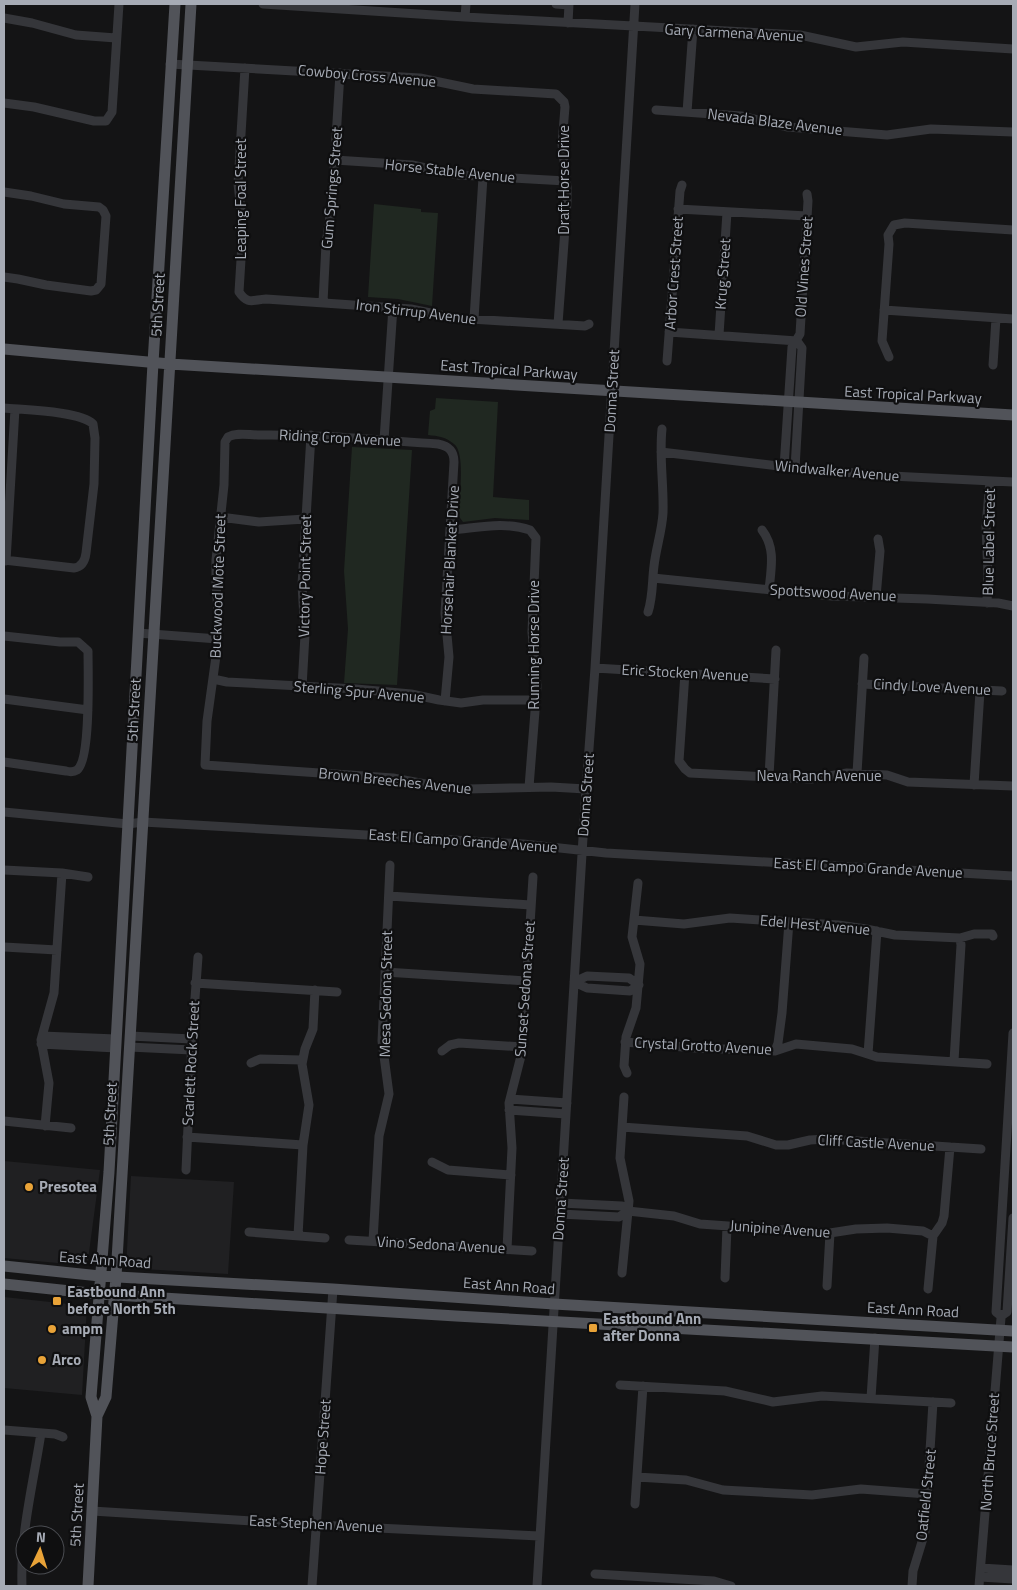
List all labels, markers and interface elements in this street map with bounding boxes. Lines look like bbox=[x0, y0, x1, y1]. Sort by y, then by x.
street label: Gary Carmena Avenue bbox=[664, 17, 804, 48]
street label: Cowboy Cross Avenue bbox=[297, 58, 437, 93]
street label: Nevada Blaze Avenue bbox=[706, 102, 844, 141]
street label: Gum Springs Street bbox=[315, 125, 348, 250]
street label: Draft Horse Drive bbox=[552, 125, 575, 235]
street label: Leaping Foal Street bbox=[229, 138, 252, 259]
street label: Horse Stable Avenue bbox=[384, 152, 516, 189]
street label: Arbor Crest Street bbox=[658, 215, 689, 330]
street label: Old Vines Street bbox=[788, 215, 819, 318]
street label: Krug Street bbox=[709, 237, 737, 310]
street label: 5th Street bbox=[144, 272, 171, 337]
street label: Iron Stirrup Avenue bbox=[355, 293, 478, 330]
street label: Donna Street bbox=[598, 348, 625, 433]
street label: East Tropical Parkway bbox=[440, 353, 579, 386]
street label: East Tropical Parkway bbox=[844, 379, 982, 410]
street label: Riding Crop Avenue bbox=[279, 423, 402, 452]
street label: Windwalker Avenue bbox=[774, 454, 900, 487]
street label: Horsehair Blanket Drive bbox=[434, 485, 465, 635]
street label: Blue Label Street bbox=[976, 487, 1001, 596]
street label: Buckwood Mote Street bbox=[203, 513, 232, 659]
street label: Victory Point Street bbox=[292, 514, 317, 638]
street label: Spottswood Avenue bbox=[769, 578, 897, 607]
street label: Running Horse Drive bbox=[522, 580, 545, 710]
street label: Eric Stocken Avenue bbox=[621, 658, 749, 687]
street label: Cindy Love Avenue bbox=[873, 672, 991, 701]
street label: Sterling Spur Avenue bbox=[293, 674, 425, 709]
street label: 5th Street bbox=[120, 677, 147, 742]
street label: Donna Street bbox=[571, 752, 600, 837]
street label: Brown Breeches Avenue bbox=[317, 761, 473, 800]
street label: Neva Ranch Avenue bbox=[756, 764, 882, 787]
street label: East El Campo Grande Avenue bbox=[368, 822, 558, 859]
street label: East El Campo Grande Avenue bbox=[773, 851, 963, 884]
street label: Edel Hest Avenue bbox=[759, 908, 871, 941]
street label: Sunset Sedona Street bbox=[508, 919, 541, 1058]
street label: Mesa Sedona Street bbox=[373, 930, 398, 1058]
street label: Scarlett Rock Street bbox=[176, 999, 205, 1126]
street label: Crystal Grotto Avenue bbox=[634, 1030, 772, 1061]
street label: 5th Street bbox=[96, 1081, 123, 1146]
street label: Cliff Castle Avenue bbox=[817, 1128, 935, 1157]
street label: Donna Street bbox=[546, 1156, 575, 1241]
place label: Presotea bbox=[39, 1175, 97, 1198]
marker: Presotea bbox=[23, 1181, 35, 1193]
street label: Junipine Avenue bbox=[729, 1214, 831, 1243]
street label: Vino Sedona Avenue bbox=[376, 1230, 506, 1259]
street label: East Ann Road bbox=[58, 1245, 152, 1274]
street label: East Ann Road bbox=[462, 1271, 556, 1300]
place label: Eastbound Ann before North 5th bbox=[67, 1280, 176, 1320]
marker: Eastbound Ann before North 5th bbox=[51, 1295, 63, 1307]
street label: East Ann Road bbox=[866, 1296, 960, 1323]
place label: Eastbound Ann after Donna bbox=[603, 1307, 701, 1347]
place label: ampm bbox=[62, 1317, 103, 1340]
marker: Eastbound Ann after Donna bbox=[587, 1322, 599, 1334]
marker: ampm bbox=[46, 1323, 58, 1335]
place label: Arco bbox=[52, 1348, 81, 1371]
marker: Arco bbox=[36, 1354, 48, 1366]
street label: North Bruce Street bbox=[974, 1391, 1005, 1512]
street label: Hope Street bbox=[308, 1398, 337, 1475]
street label: Oatfield Street bbox=[909, 1447, 942, 1542]
street label: 5th Street bbox=[63, 1482, 90, 1547]
street label: East Stephen Avenue bbox=[249, 1509, 384, 1538]
north arrow bbox=[15, 1525, 65, 1575]
text: N bbox=[35, 1526, 47, 1547]

